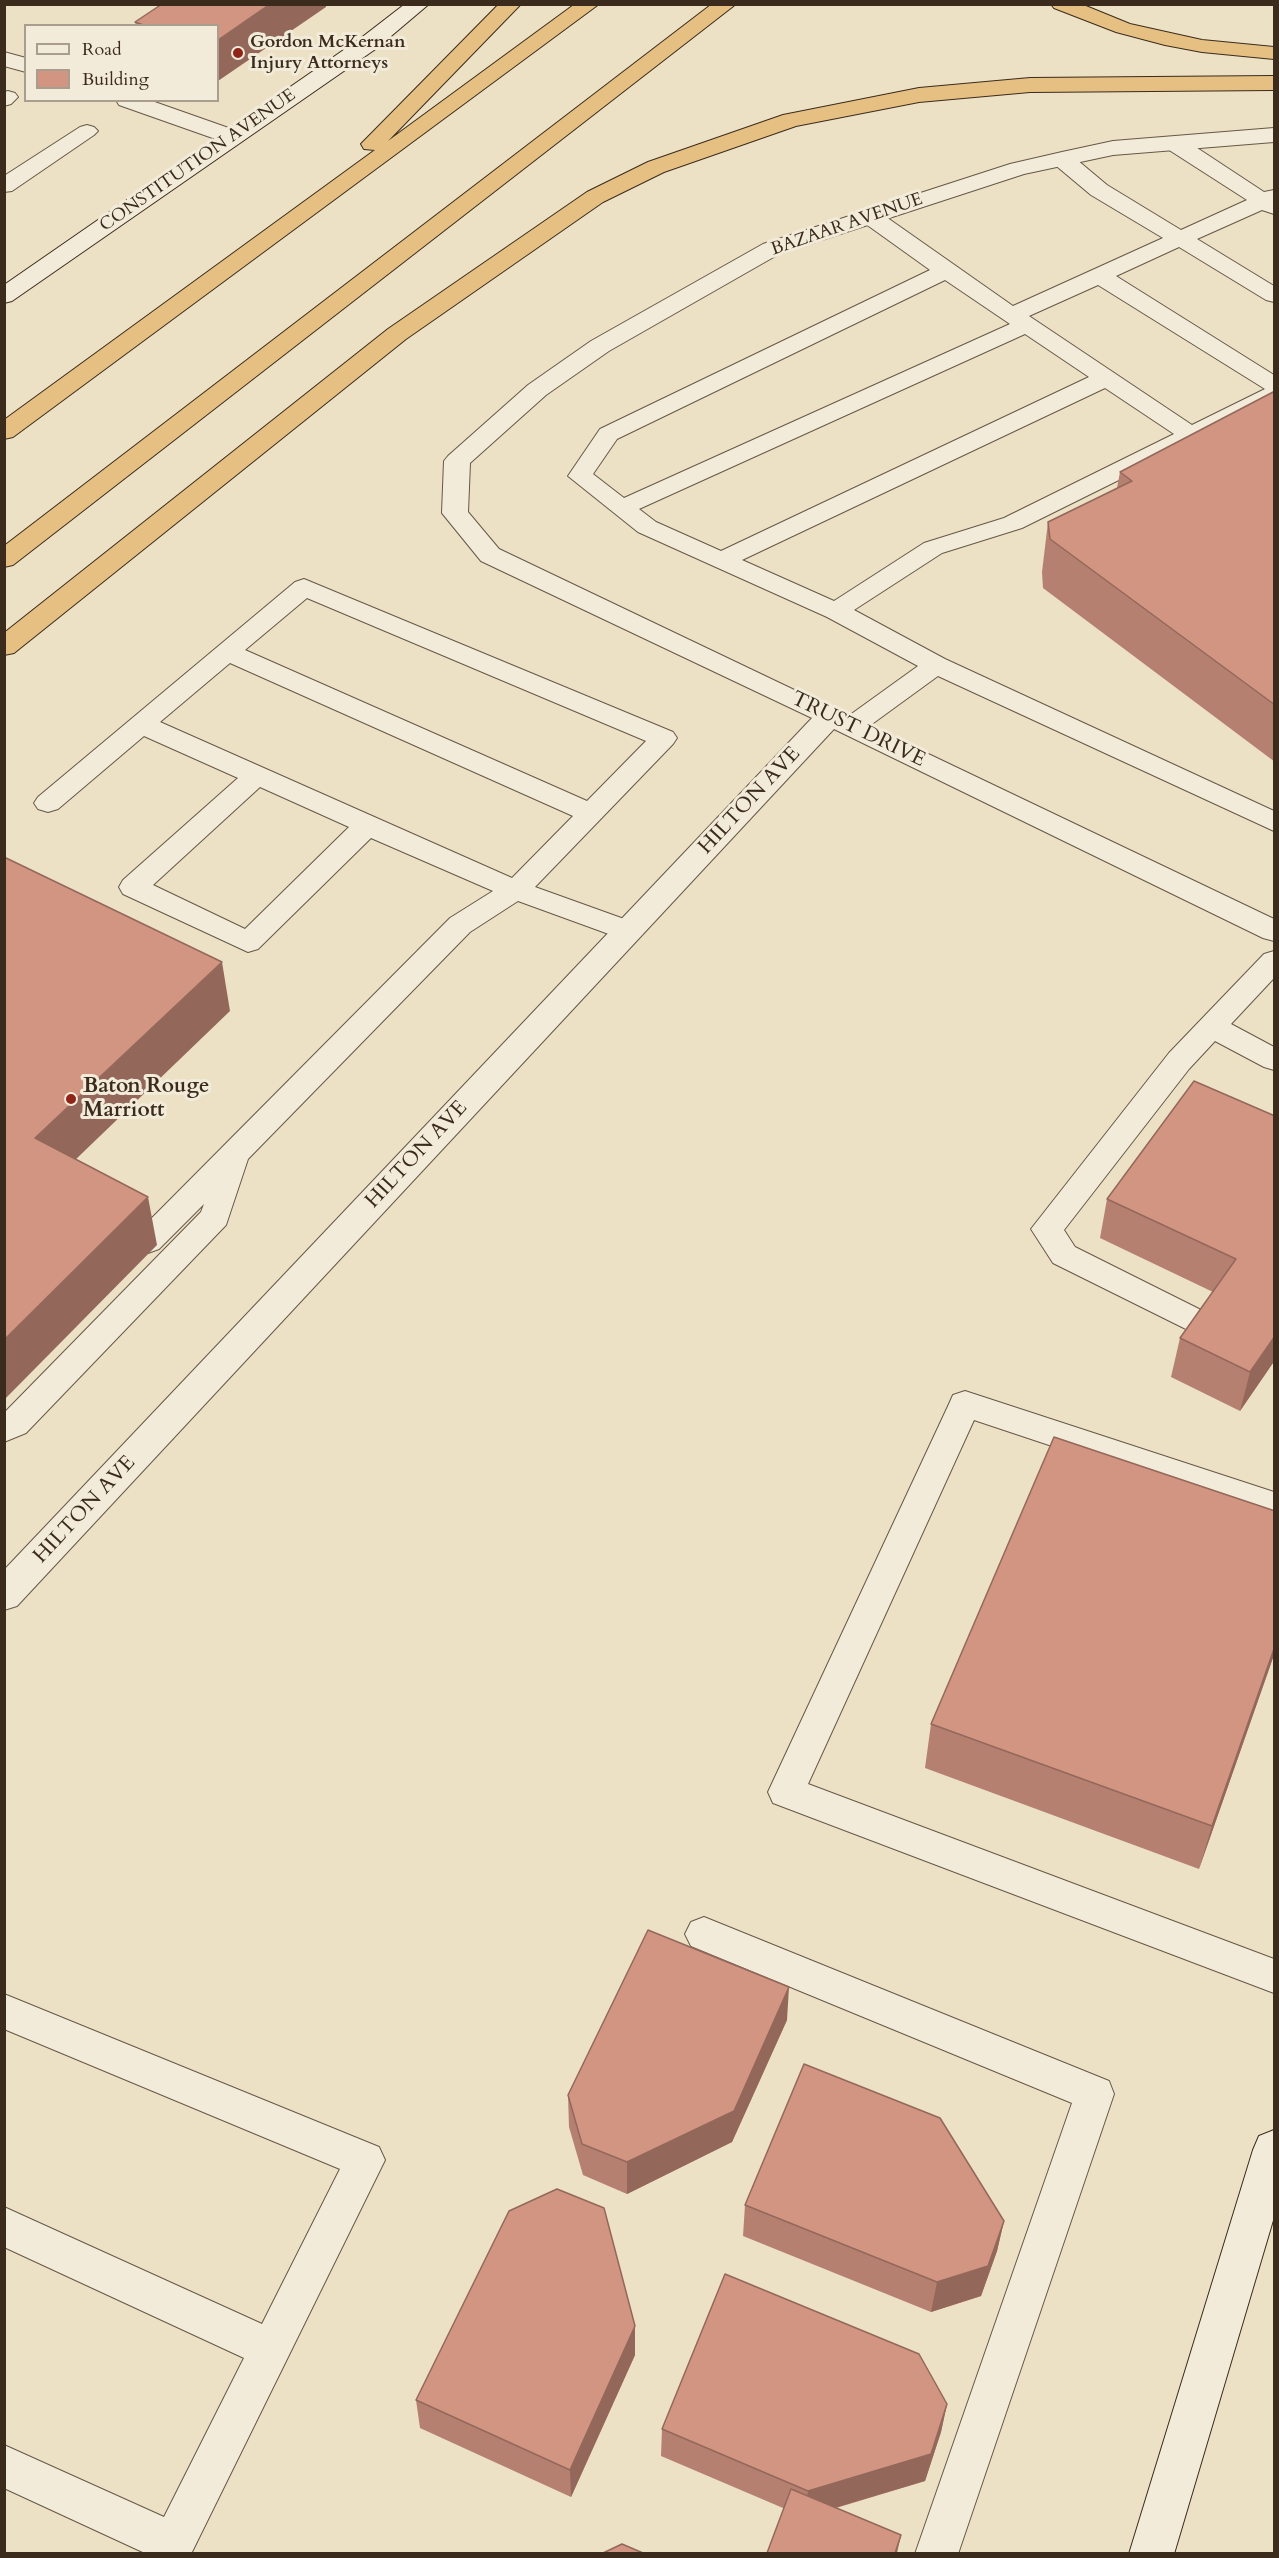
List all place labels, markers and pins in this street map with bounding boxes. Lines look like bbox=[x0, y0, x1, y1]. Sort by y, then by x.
place label: Gordon McKernan Injury Attorneys bbox=[250, 32, 406, 74]
marker: Gordon McKernan Injury Attorneys bbox=[231, 46, 245, 60]
place label: Baton Rouge Marriott bbox=[83, 1074, 209, 1124]
marker: Baton Rouge Marriott bbox=[64, 1092, 78, 1106]

